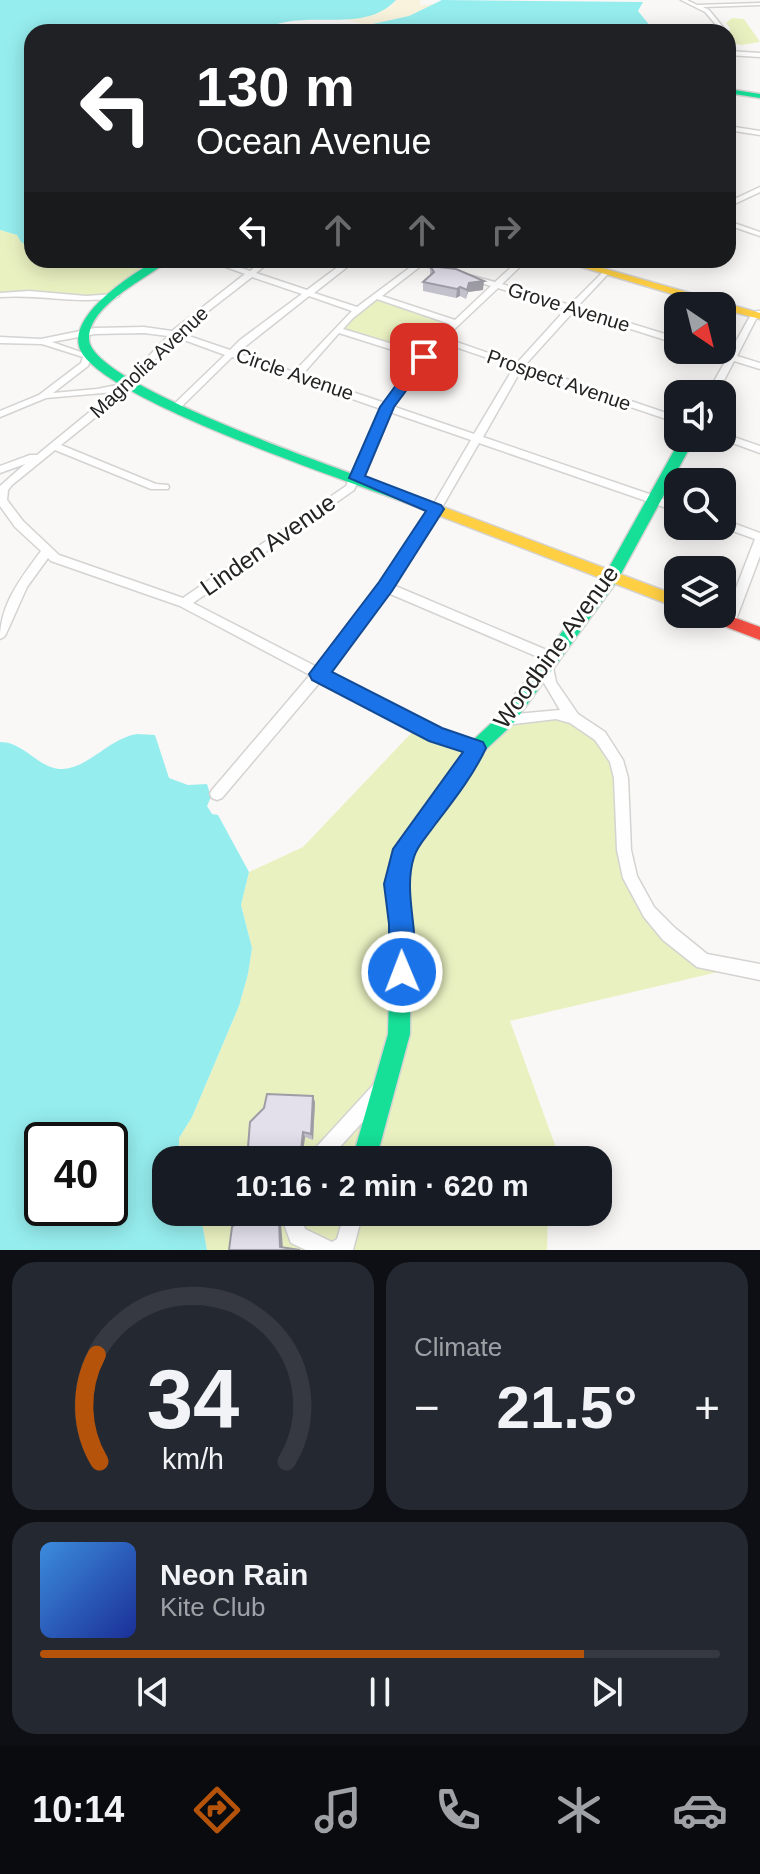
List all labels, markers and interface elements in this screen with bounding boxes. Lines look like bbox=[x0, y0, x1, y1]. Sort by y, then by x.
text: 130 m bbox=[196, 55, 355, 118]
icon: left bbox=[64, 56, 168, 160]
text: Ocean Avenue bbox=[196, 121, 432, 162]
icon: left bbox=[232, 208, 276, 252]
icon: ahead bbox=[316, 208, 360, 252]
icon: ahead bbox=[400, 208, 444, 252]
icon: right bbox=[484, 208, 528, 252]
street label: Grove Avenue bbox=[505, 278, 633, 336]
north arrow bbox=[664, 292, 736, 364]
map controls bbox=[664, 292, 736, 628]
street label: Magnolia Avenue bbox=[86, 302, 212, 422]
pin bbox=[390, 323, 458, 391]
icon: arrive bbox=[402, 335, 446, 379]
street label: Circle Avenue bbox=[233, 344, 357, 404]
street label: Prospect Avenue bbox=[484, 345, 634, 415]
button: sound bbox=[664, 380, 736, 452]
button: search bbox=[664, 468, 736, 540]
street label: Linden Avenue bbox=[195, 488, 340, 601]
button: layers bbox=[664, 556, 736, 628]
street label: Woodbine Avenue bbox=[488, 560, 624, 733]
position arrow bbox=[360, 930, 444, 1014]
speed limit sign: 40 bbox=[24, 1122, 128, 1226]
text: 10:16 · 2 min · 620 m bbox=[235, 1169, 529, 1202]
text: Climate bbox=[414, 1332, 502, 1362]
text: 34 bbox=[147, 1353, 239, 1446]
text: 21.5° bbox=[497, 1374, 637, 1441]
text: − bbox=[414, 1383, 440, 1432]
text: + bbox=[694, 1383, 720, 1432]
text: km/h bbox=[162, 1443, 224, 1475]
text: Neon Rain bbox=[160, 1558, 308, 1591]
text: Kite Club bbox=[160, 1592, 266, 1622]
icon: previous bbox=[131, 1670, 175, 1714]
icon: pause bbox=[358, 1670, 402, 1714]
icon: next bbox=[585, 1670, 629, 1714]
icon: directions bbox=[189, 1782, 245, 1838]
icon: music bbox=[310, 1782, 366, 1838]
icon: phone bbox=[430, 1782, 486, 1838]
icon: climate bbox=[551, 1782, 607, 1838]
icon: car bbox=[672, 1782, 728, 1838]
text: 10:14 bbox=[32, 1789, 124, 1830]

